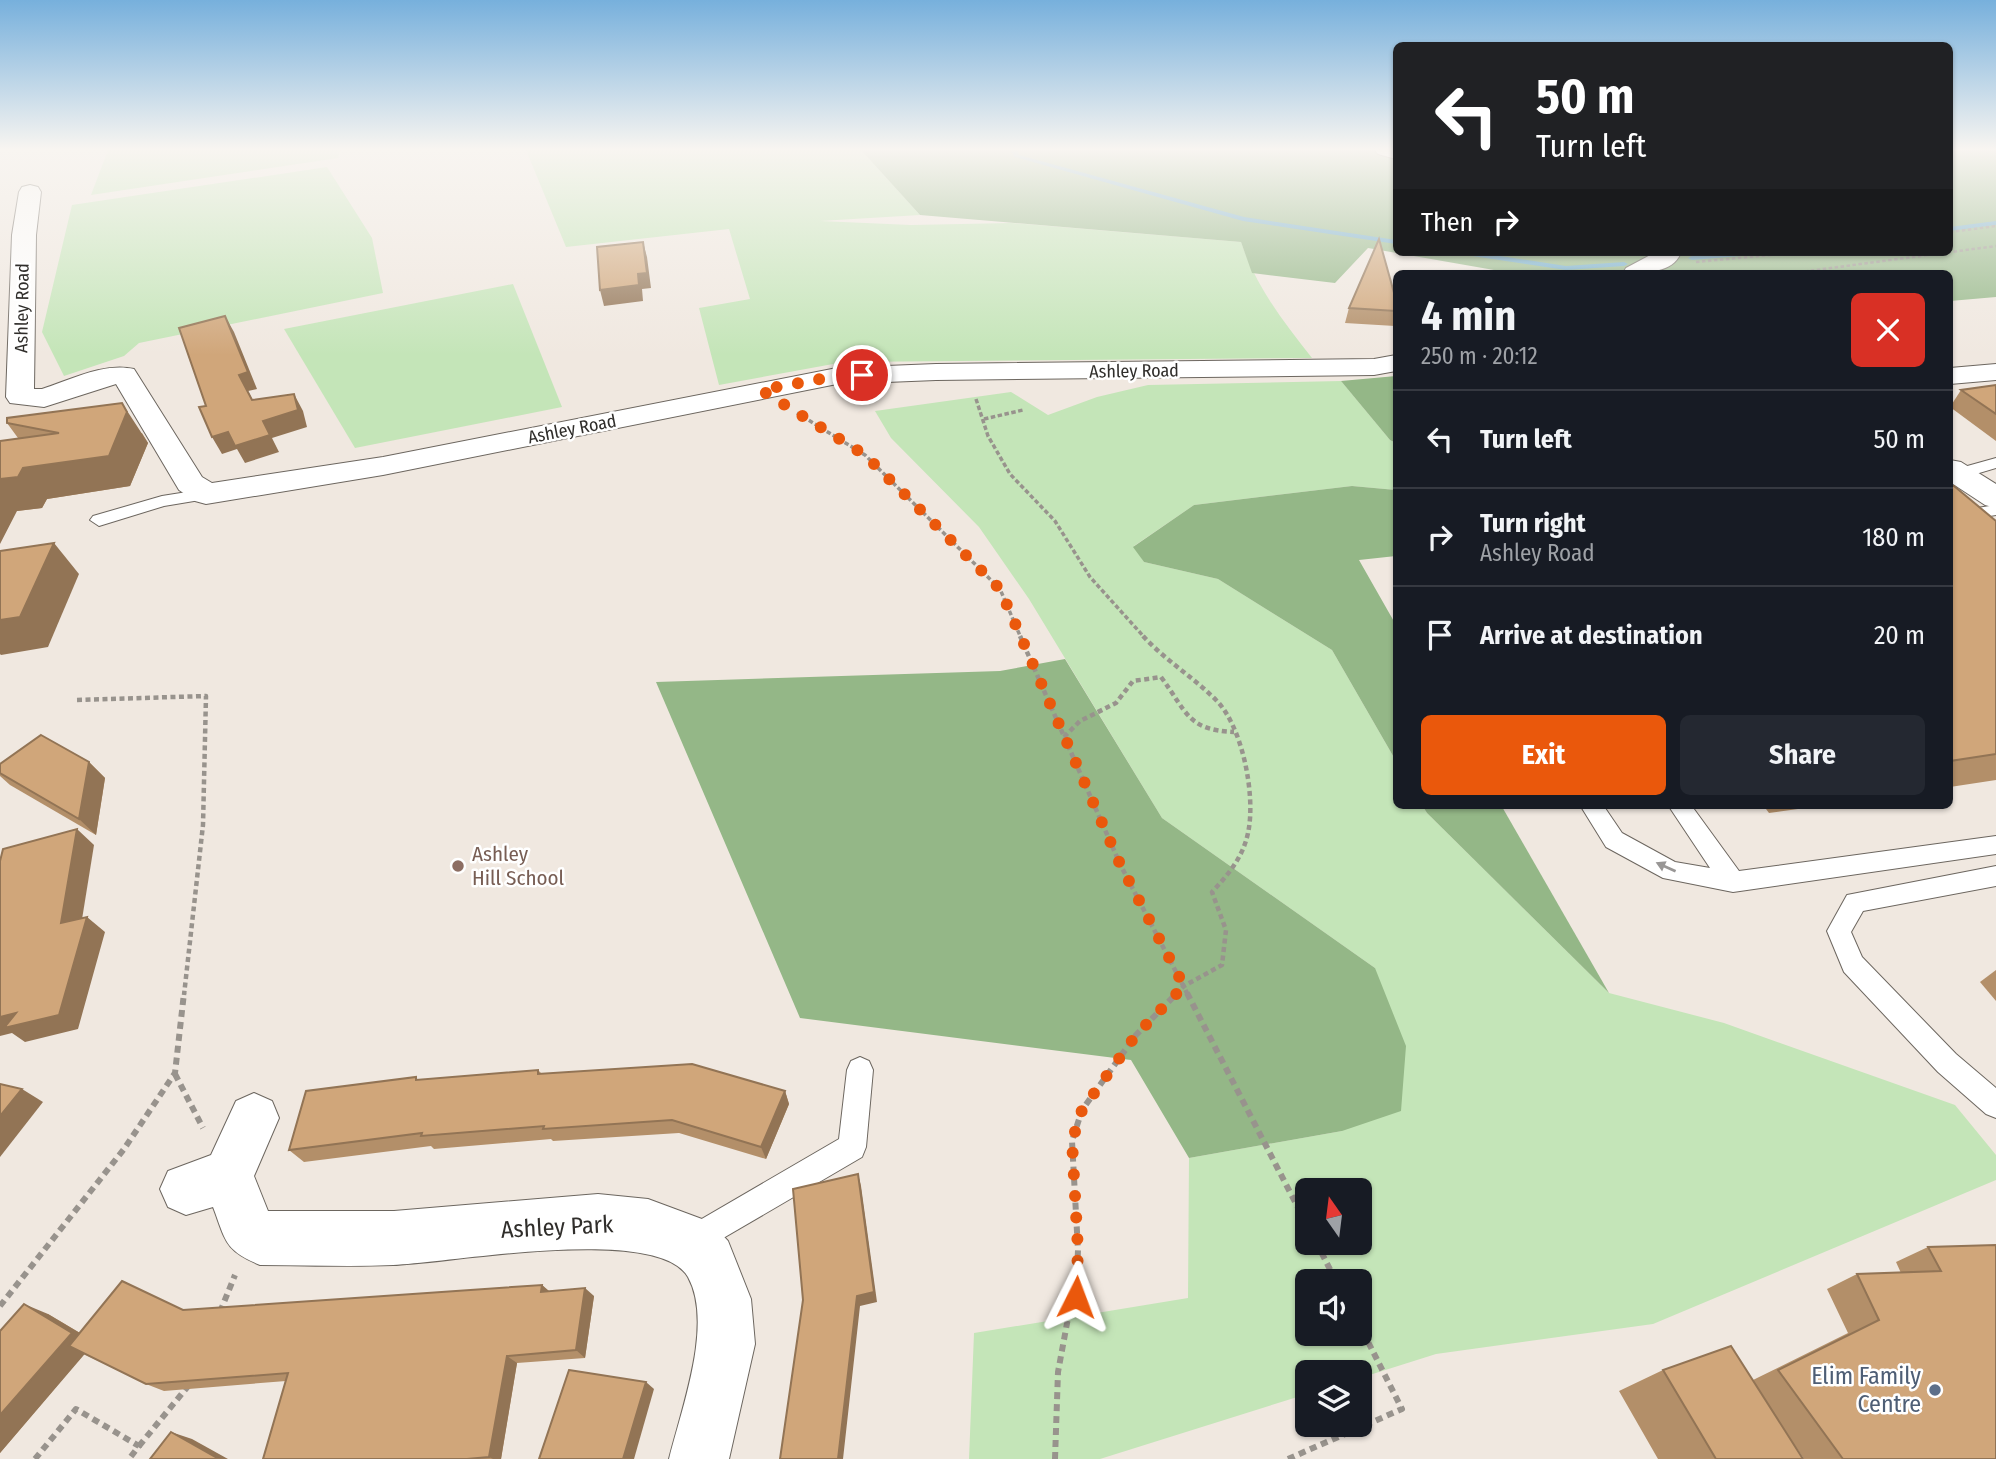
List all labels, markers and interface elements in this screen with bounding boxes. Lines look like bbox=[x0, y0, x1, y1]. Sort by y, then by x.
text: 50 m bbox=[1536, 67, 1634, 126]
icon: left bbox=[1421, 70, 1512, 161]
text: Turn left bbox=[1536, 127, 1646, 165]
icon: right bbox=[1487, 203, 1525, 241]
text: Then bbox=[1421, 207, 1473, 238]
street label: Ashley Road bbox=[10, 263, 34, 353]
text: 4 min bbox=[1421, 291, 1516, 341]
button: close bbox=[1851, 293, 1925, 367]
text: 250 m · 20:12 bbox=[1421, 342, 1538, 370]
pin bbox=[832, 345, 892, 405]
icon: arrive bbox=[843, 356, 881, 394]
street label: Ashley Road bbox=[1089, 359, 1179, 383]
street label: Ashley Road bbox=[526, 410, 618, 448]
icon: left bbox=[1421, 420, 1459, 458]
text: Turn left bbox=[1480, 424, 1572, 455]
text: 50 m bbox=[1873, 424, 1925, 455]
text: Turn right bbox=[1480, 508, 1586, 539]
icon: right bbox=[1421, 518, 1459, 556]
text: 180 m bbox=[1862, 522, 1925, 553]
text: Ashley Road bbox=[1480, 539, 1595, 567]
icon: arrive bbox=[1421, 616, 1459, 654]
text: Arrive at destination bbox=[1480, 620, 1703, 651]
text: 20 m bbox=[1874, 620, 1925, 651]
button: Exit bbox=[1421, 715, 1666, 795]
button: Share bbox=[1680, 715, 1925, 795]
place label: Ashley Hill School bbox=[472, 841, 565, 891]
marker: Ashley Hill School bbox=[450, 858, 466, 874]
one-way arrow bbox=[1656, 861, 1676, 873]
north arrow bbox=[1295, 1178, 1372, 1255]
map controls bbox=[1295, 1178, 1372, 1437]
street label: Ashley Park bbox=[500, 1210, 615, 1244]
position arrow bbox=[1039, 1260, 1113, 1334]
button: sound bbox=[1295, 1269, 1372, 1346]
button: layers bbox=[1295, 1360, 1372, 1437]
place label: Elim Family Centre bbox=[1811, 1362, 1921, 1418]
marker: Elim Family Centre bbox=[1927, 1382, 1943, 1398]

